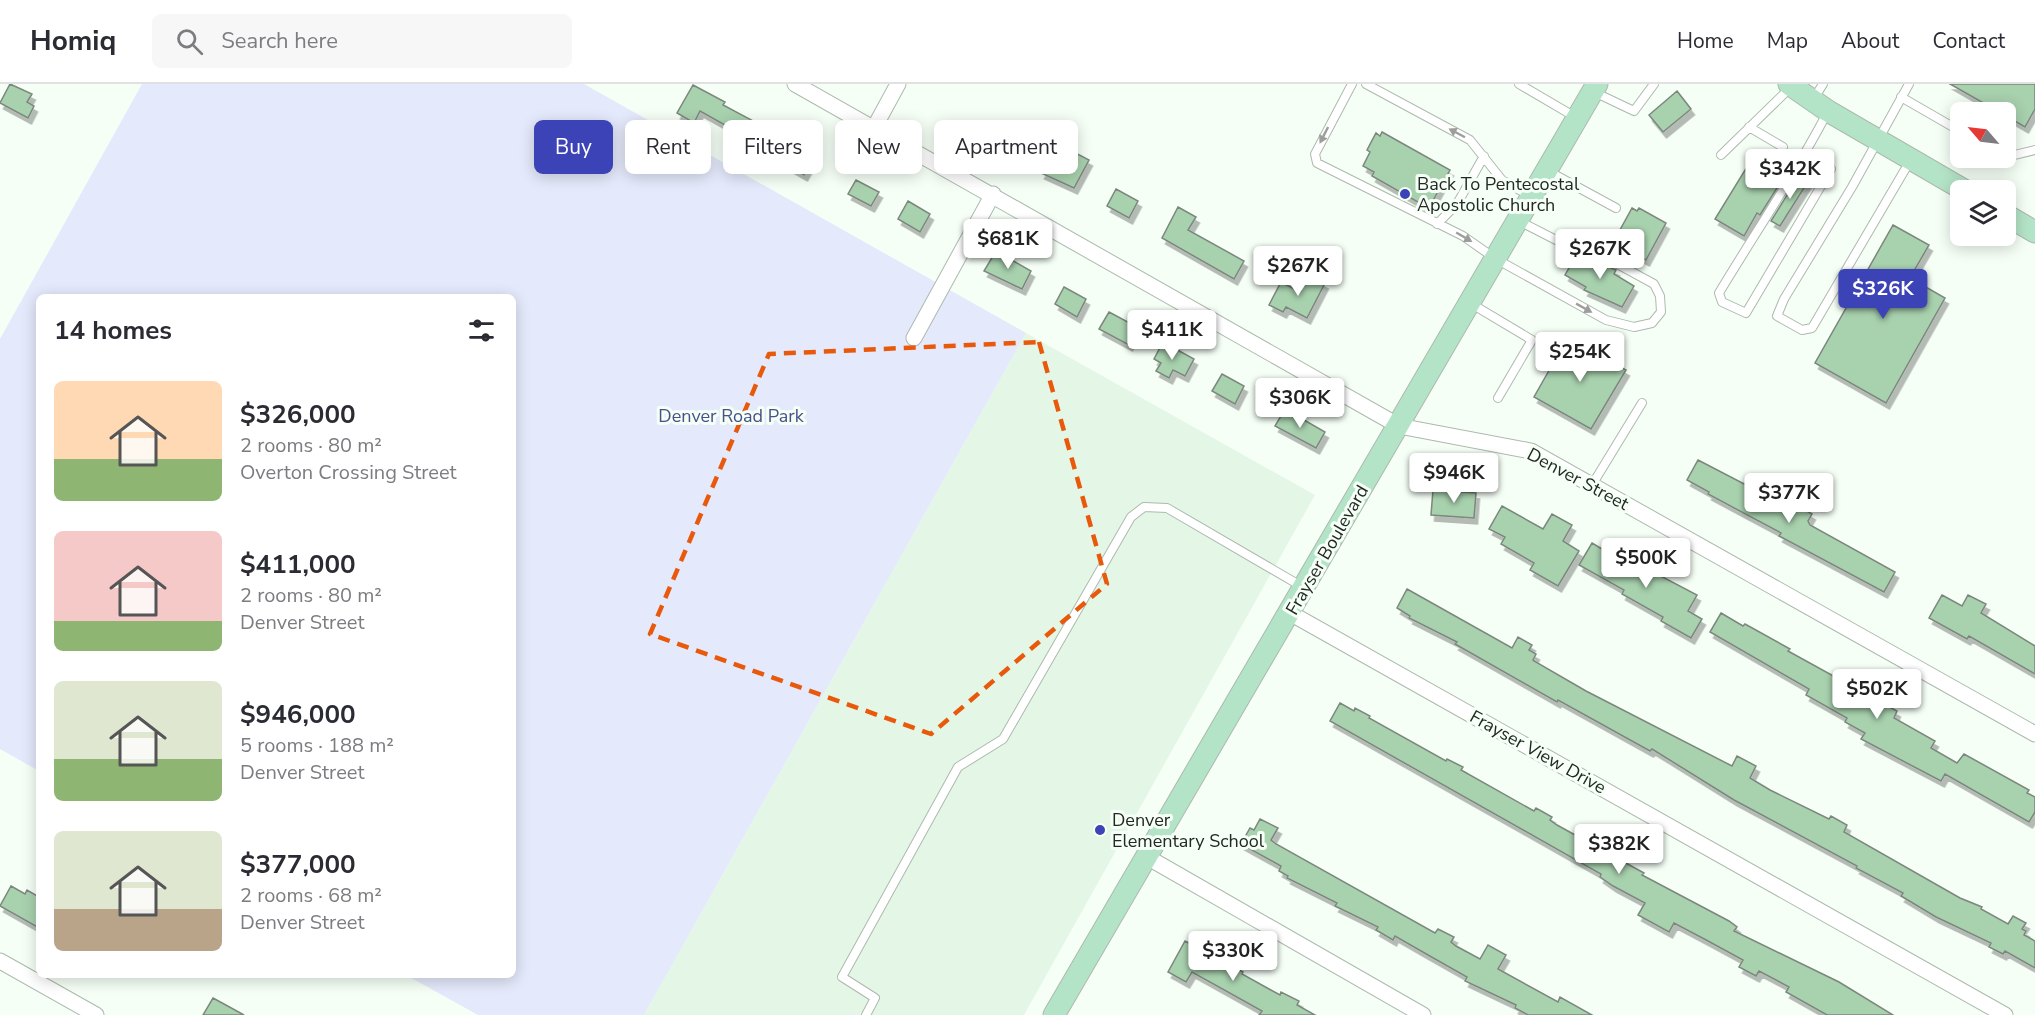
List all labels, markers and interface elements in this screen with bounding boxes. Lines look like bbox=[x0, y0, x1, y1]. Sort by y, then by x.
search box bbox=[152, 14, 572, 68]
text: Homiq bbox=[30, 22, 116, 60]
icon: search bbox=[173, 25, 206, 58]
text: Search here bbox=[221, 26, 338, 56]
text: Home bbox=[1677, 27, 1734, 55]
text: Map bbox=[1767, 27, 1808, 55]
text: About bbox=[1841, 27, 1899, 55]
text: Contact bbox=[1932, 27, 2005, 55]
north arrow bbox=[1950, 102, 2016, 168]
map controls bbox=[1950, 102, 2016, 246]
chip: Buy bbox=[534, 120, 613, 174]
chip: Rent bbox=[625, 120, 711, 174]
chip: Filters bbox=[723, 120, 823, 174]
chip: New bbox=[835, 120, 922, 174]
chip: Apartment bbox=[934, 120, 1078, 174]
one-way arrow bbox=[1319, 127, 1329, 144]
one-way arrow bbox=[1448, 128, 1465, 138]
pin: $342K bbox=[1748, 149, 1832, 200]
text: $342K bbox=[1759, 155, 1821, 182]
place label: Back To Pentecostal Apostolic Church bbox=[1417, 172, 1580, 217]
button: layers bbox=[1950, 180, 2016, 246]
marker: Back To Pentecostal Apostolic Church bbox=[1398, 187, 1412, 201]
pin: $681K bbox=[966, 219, 1050, 270]
text: $681K bbox=[977, 225, 1039, 252]
pin: $267K bbox=[1558, 229, 1642, 280]
one-way arrow bbox=[1456, 232, 1472, 243]
text: $267K bbox=[1569, 235, 1631, 262]
pin: $267K bbox=[1256, 246, 1340, 297]
text: $267K bbox=[1267, 252, 1329, 279]
pin: $326K bbox=[1841, 269, 1925, 320]
text: $326K bbox=[1852, 275, 1914, 302]
one-way arrow bbox=[1576, 302, 1592, 313]
pin: $411K bbox=[1130, 310, 1214, 361]
text: 14 homes bbox=[54, 313, 172, 348]
icon: filters bbox=[465, 314, 498, 347]
text: $411K bbox=[1141, 316, 1203, 343]
pin: $254K bbox=[1538, 332, 1622, 383]
text: $254K bbox=[1549, 338, 1611, 365]
pin: $306K bbox=[1258, 378, 1342, 429]
text: $306K bbox=[1269, 384, 1331, 411]
text: $326,000 bbox=[240, 397, 356, 432]
park label: Denver Road Park bbox=[658, 404, 805, 428]
icon: home bbox=[102, 405, 174, 477]
text: 2 rooms · 80 m² bbox=[240, 432, 382, 459]
street label: Denver Street bbox=[1523, 442, 1634, 516]
pin: $946K bbox=[1412, 453, 1496, 504]
text: Overton Crossing Street bbox=[240, 459, 457, 486]
text: $946K bbox=[1423, 459, 1485, 486]
pin: $377K bbox=[1747, 473, 1831, 524]
text: $377K bbox=[1758, 479, 1820, 506]
street label: Frayser Boulevard bbox=[1280, 481, 1374, 619]
pin: $500K bbox=[1604, 538, 1688, 589]
text: $500K bbox=[1615, 544, 1677, 571]
text: $411,000 bbox=[240, 547, 356, 582]
icon: home bbox=[102, 555, 174, 627]
text: 2 rooms · 80 m² bbox=[240, 582, 382, 609]
text: Denver Street bbox=[240, 609, 364, 636]
pin: $502K bbox=[1835, 669, 1919, 720]
text: $502K bbox=[1846, 675, 1908, 702]
text: $946,000 bbox=[240, 697, 356, 732]
icon: home bbox=[102, 705, 174, 777]
street label: Frayser View Drive bbox=[1466, 705, 1610, 799]
text: 5 rooms · 188 m² bbox=[240, 732, 394, 759]
text: Denver Street bbox=[240, 759, 364, 786]
place label: Denver Elementary School bbox=[1112, 808, 1265, 853]
marker: Denver Elementary School bbox=[1093, 823, 1107, 837]
pin: $382K bbox=[1577, 824, 1661, 875]
text: $382K bbox=[1588, 830, 1650, 857]
text: $377,000 bbox=[240, 847, 356, 882]
icon: home bbox=[102, 855, 174, 927]
text: 2 rooms · 68 m² bbox=[240, 882, 382, 909]
text: Denver Street bbox=[240, 909, 364, 936]
pin: $330K bbox=[1191, 931, 1275, 982]
text: $330K bbox=[1202, 937, 1264, 964]

